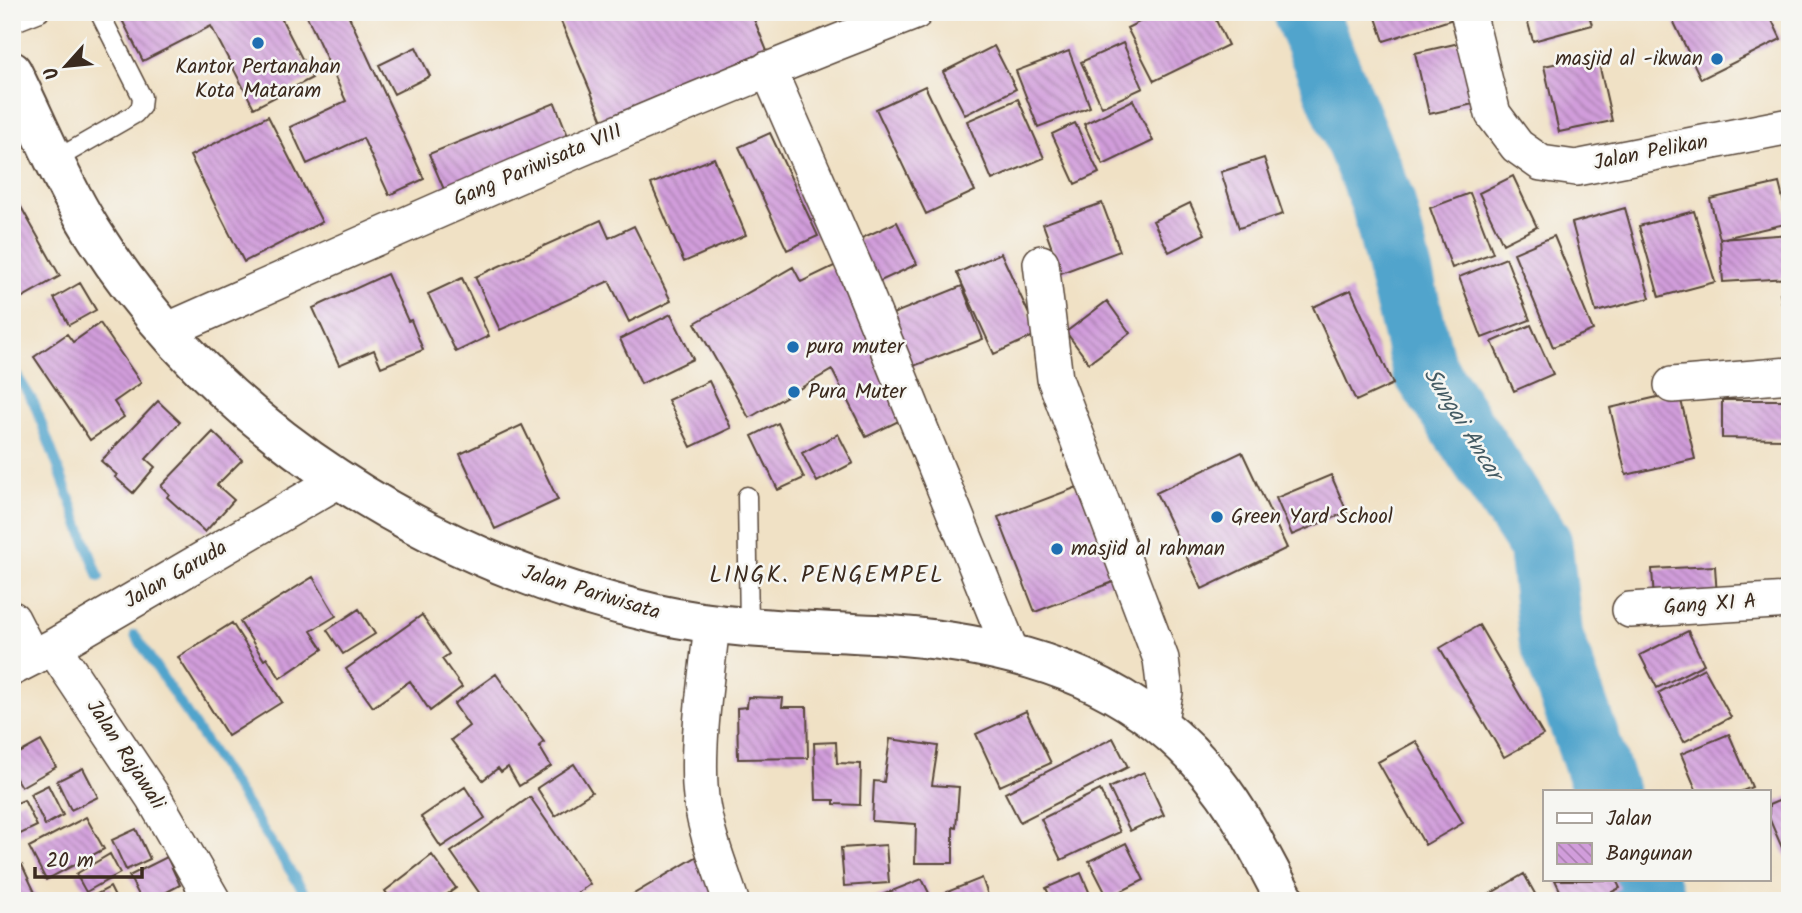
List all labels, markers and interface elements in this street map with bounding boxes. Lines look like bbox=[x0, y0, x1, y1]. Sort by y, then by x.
north arrow bbox=[32, 32, 102, 102]
marker: Kantor Pertanahan Kota Mataram bbox=[250, 35, 266, 51]
place label: masjid al -ikwan bbox=[1555, 43, 1703, 76]
place label: Kantor Pertanahan Kota Mataram bbox=[175, 51, 341, 108]
marker: masjid al -ikwan bbox=[1709, 51, 1725, 67]
text: U bbox=[36, 60, 69, 85]
street label: Gang Pariwisata VIII bbox=[448, 116, 628, 216]
street label: Jalan Pelikan bbox=[1591, 126, 1711, 180]
place label: pura muter bbox=[806, 331, 905, 364]
marker: pura muter bbox=[785, 339, 801, 355]
water label: Sungai Ancar bbox=[1413, 361, 1513, 491]
place label: Pura Muter bbox=[808, 376, 907, 409]
marker: Pura Muter bbox=[786, 384, 802, 400]
place label: Green Yard School bbox=[1231, 501, 1393, 534]
marker: Green Yard School bbox=[1209, 509, 1225, 525]
street label: Jalan Garuda bbox=[118, 532, 234, 618]
place label: masjid al rahman bbox=[1071, 533, 1225, 566]
marker: masjid al rahman bbox=[1049, 541, 1065, 557]
street label: Jalan Pariwisata bbox=[518, 556, 664, 630]
district label: LINGK. PENGEMPEL bbox=[709, 558, 945, 594]
street label: Gang XI A bbox=[1662, 585, 1758, 625]
street label: Jalan Rajawali bbox=[77, 693, 174, 818]
legend bbox=[1543, 790, 1770, 881]
text: Jalan bbox=[1606, 803, 1652, 836]
scale bar bbox=[35, 836, 142, 880]
text: Bangunan bbox=[1606, 838, 1693, 871]
text: 20 m bbox=[46, 845, 94, 878]

